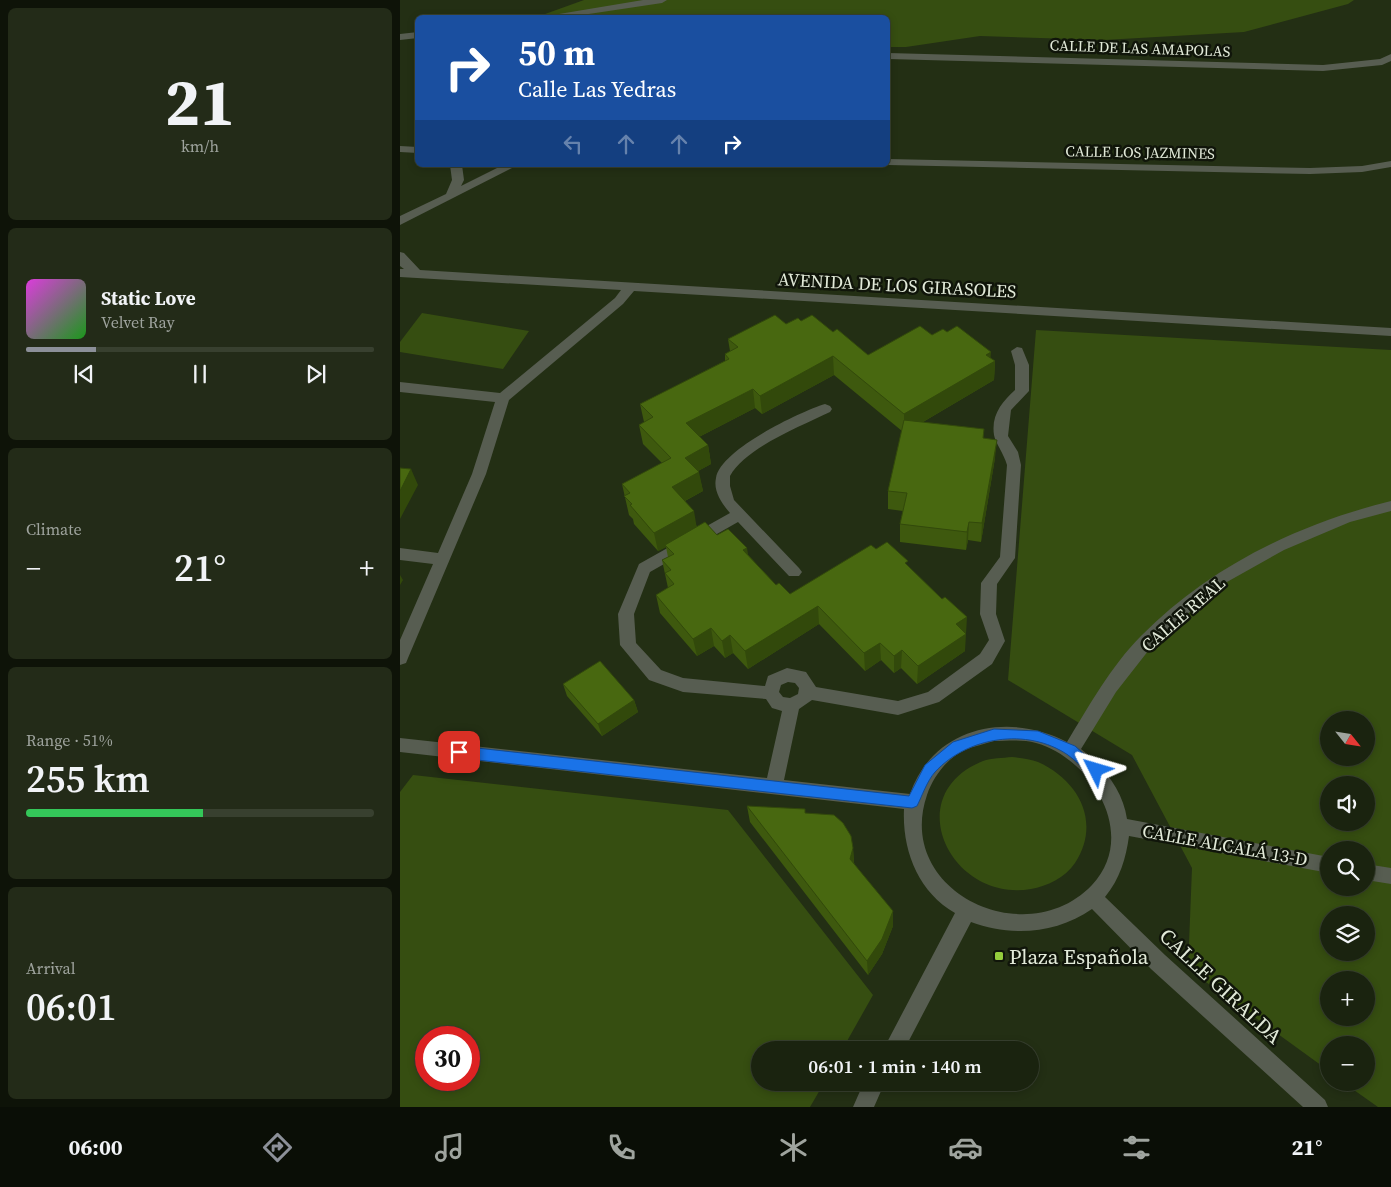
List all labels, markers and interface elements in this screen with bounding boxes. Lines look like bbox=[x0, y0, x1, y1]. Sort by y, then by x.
text: 50 m bbox=[518, 29, 595, 77]
street label: CALLE DE LAS AMAPOLAS bbox=[1049, 34, 1231, 62]
icon: right bbox=[435, 35, 500, 100]
text: 21 bbox=[165, 58, 235, 147]
text: Calle Las Yedras bbox=[518, 74, 676, 104]
icon: left bbox=[559, 130, 587, 158]
icon: ahead bbox=[612, 130, 640, 158]
icon: ahead bbox=[665, 130, 693, 158]
icon: right bbox=[718, 130, 746, 158]
text: km/h bbox=[181, 135, 219, 157]
street label: CALLE LOS JAZMINES bbox=[1065, 140, 1215, 164]
street label: AVENIDA DE LOS GIRASOLES bbox=[777, 266, 1017, 304]
text: Static Love bbox=[101, 285, 196, 311]
text: Velvet Ray bbox=[101, 311, 175, 333]
icon: previous bbox=[70, 360, 98, 388]
icon: pause bbox=[186, 360, 214, 388]
icon: next bbox=[302, 360, 330, 388]
text: Climate bbox=[26, 518, 82, 540]
text: 21° bbox=[174, 542, 226, 594]
text: − bbox=[26, 549, 41, 587]
text: + bbox=[359, 549, 374, 587]
street label: CALLE REAL bbox=[1136, 570, 1230, 658]
north arrow bbox=[1320, 711, 1375, 766]
map controls bbox=[1320, 711, 1375, 1091]
text: Range · 51% bbox=[26, 729, 113, 751]
pin bbox=[438, 731, 480, 773]
icon: arrive bbox=[445, 738, 473, 766]
position arrow bbox=[1069, 743, 1121, 795]
text: 255 km bbox=[26, 753, 150, 805]
button: sound bbox=[1320, 776, 1375, 831]
street label: CALLE ALCALÁ 13-D bbox=[1140, 818, 1310, 872]
button: search bbox=[1320, 841, 1375, 896]
button: layers bbox=[1320, 906, 1375, 961]
street label: CALLE GIRALDA bbox=[1153, 922, 1289, 1051]
place label: Plaza Española bbox=[1009, 942, 1149, 971]
marker: Plaza Española bbox=[993, 950, 1005, 962]
text: Arrival bbox=[26, 957, 75, 979]
button: + bbox=[1320, 971, 1375, 1026]
text: 06:01 bbox=[26, 981, 116, 1033]
speed limit sign: 30 bbox=[415, 1026, 480, 1091]
button: − bbox=[1320, 1036, 1375, 1091]
text: 06:01 · 1 min · 140 m bbox=[808, 1053, 982, 1079]
icon: directions bbox=[260, 1130, 295, 1165]
icon: music bbox=[432, 1130, 467, 1165]
icon: phone bbox=[604, 1130, 639, 1165]
icon: climate bbox=[776, 1130, 811, 1165]
icon: car bbox=[948, 1130, 983, 1165]
icon: filters bbox=[1119, 1130, 1154, 1165]
text: 06:00 bbox=[68, 1132, 123, 1162]
text: 21° bbox=[1291, 1132, 1323, 1162]

